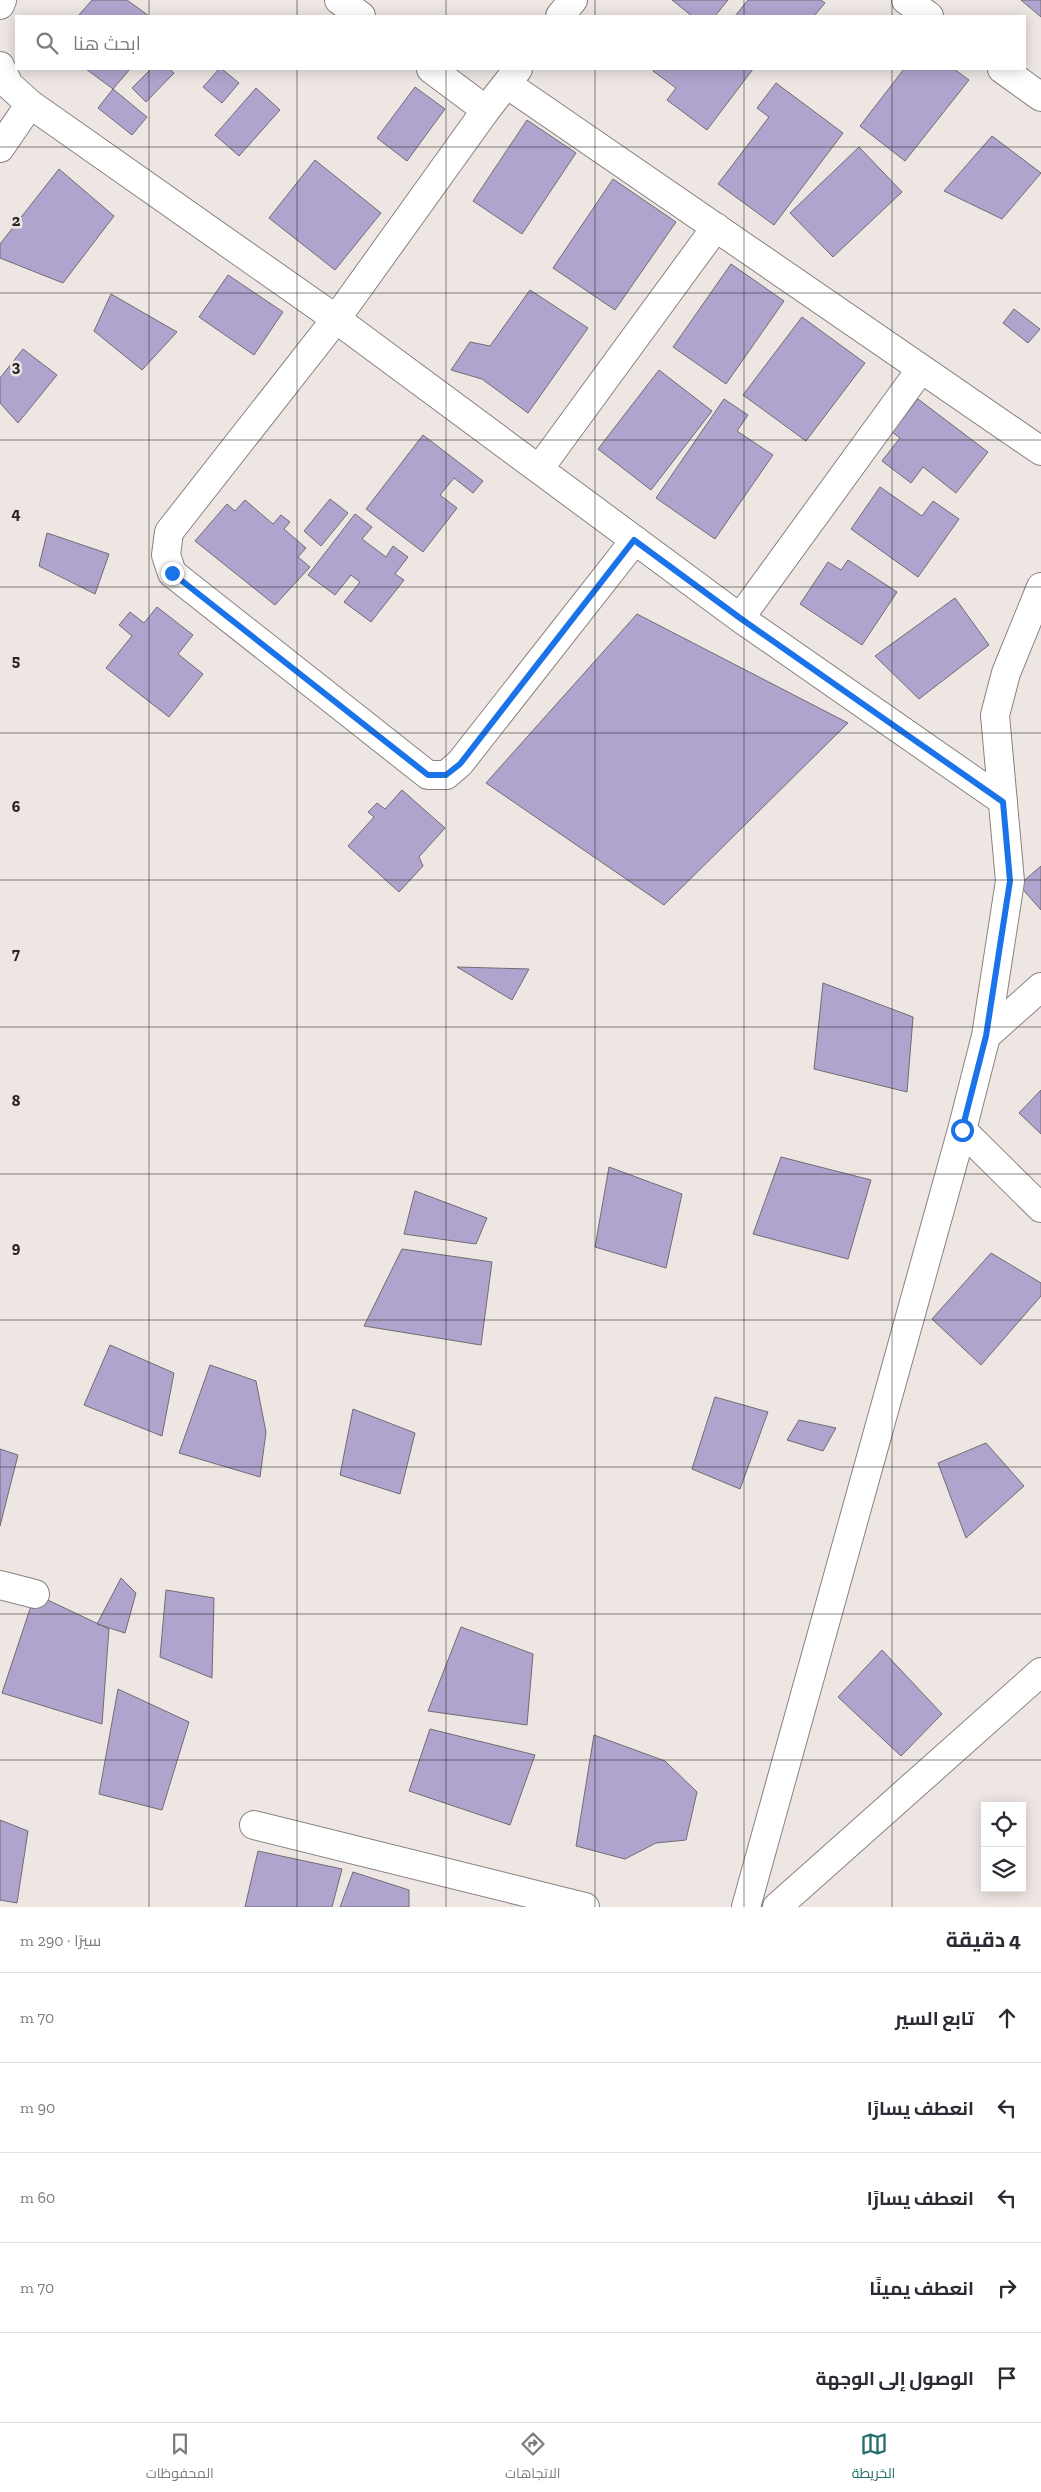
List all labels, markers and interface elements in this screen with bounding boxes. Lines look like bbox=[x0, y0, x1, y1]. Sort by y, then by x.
search box bbox=[15, 15, 1026, 70]
icon: search bbox=[33, 29, 61, 57]
text: ابحث هنا bbox=[73, 32, 141, 55]
text: 2 bbox=[12, 211, 21, 230]
text: 3 bbox=[12, 357, 21, 376]
text: 4 bbox=[11, 504, 21, 523]
route end bbox=[161, 562, 184, 585]
text: 5 bbox=[12, 651, 20, 670]
text: 6 bbox=[12, 797, 21, 816]
text: 7 bbox=[12, 944, 20, 963]
text: 8 bbox=[12, 1091, 21, 1110]
route start bbox=[951, 1119, 974, 1142]
text: 9 bbox=[12, 1238, 21, 1257]
map controls bbox=[981, 1802, 1026, 1892]
button: locate bbox=[981, 1802, 1026, 1847]
button: layers bbox=[981, 1847, 1026, 1892]
text: 4 دقيقة bbox=[946, 1927, 1021, 1952]
text: سيرًا · 290 m bbox=[20, 1931, 101, 1950]
icon: ahead bbox=[993, 2004, 1021, 2032]
text: تابع السير bbox=[895, 2007, 974, 2030]
text: 70 m bbox=[20, 2008, 54, 2027]
icon: left bbox=[993, 2094, 1021, 2122]
text: انعطف يسارًا bbox=[867, 2097, 974, 2120]
text: 90 m bbox=[20, 2098, 55, 2117]
icon: left bbox=[993, 2184, 1021, 2212]
text: انعطف يسارًا bbox=[867, 2187, 974, 2210]
text: 60 m bbox=[20, 2188, 55, 2207]
icon: right bbox=[993, 2274, 1021, 2302]
text: انعطف يمينًا bbox=[869, 2277, 974, 2300]
text: 70 m bbox=[20, 2278, 54, 2297]
icon: arrive bbox=[993, 2364, 1021, 2392]
text: الوصول إلى الوجهة bbox=[816, 2367, 974, 2390]
tab: المحفوظات bbox=[146, 2430, 214, 2486]
tab: الاتجاهات bbox=[505, 2430, 560, 2486]
tab: الخريطة bbox=[852, 2430, 895, 2486]

